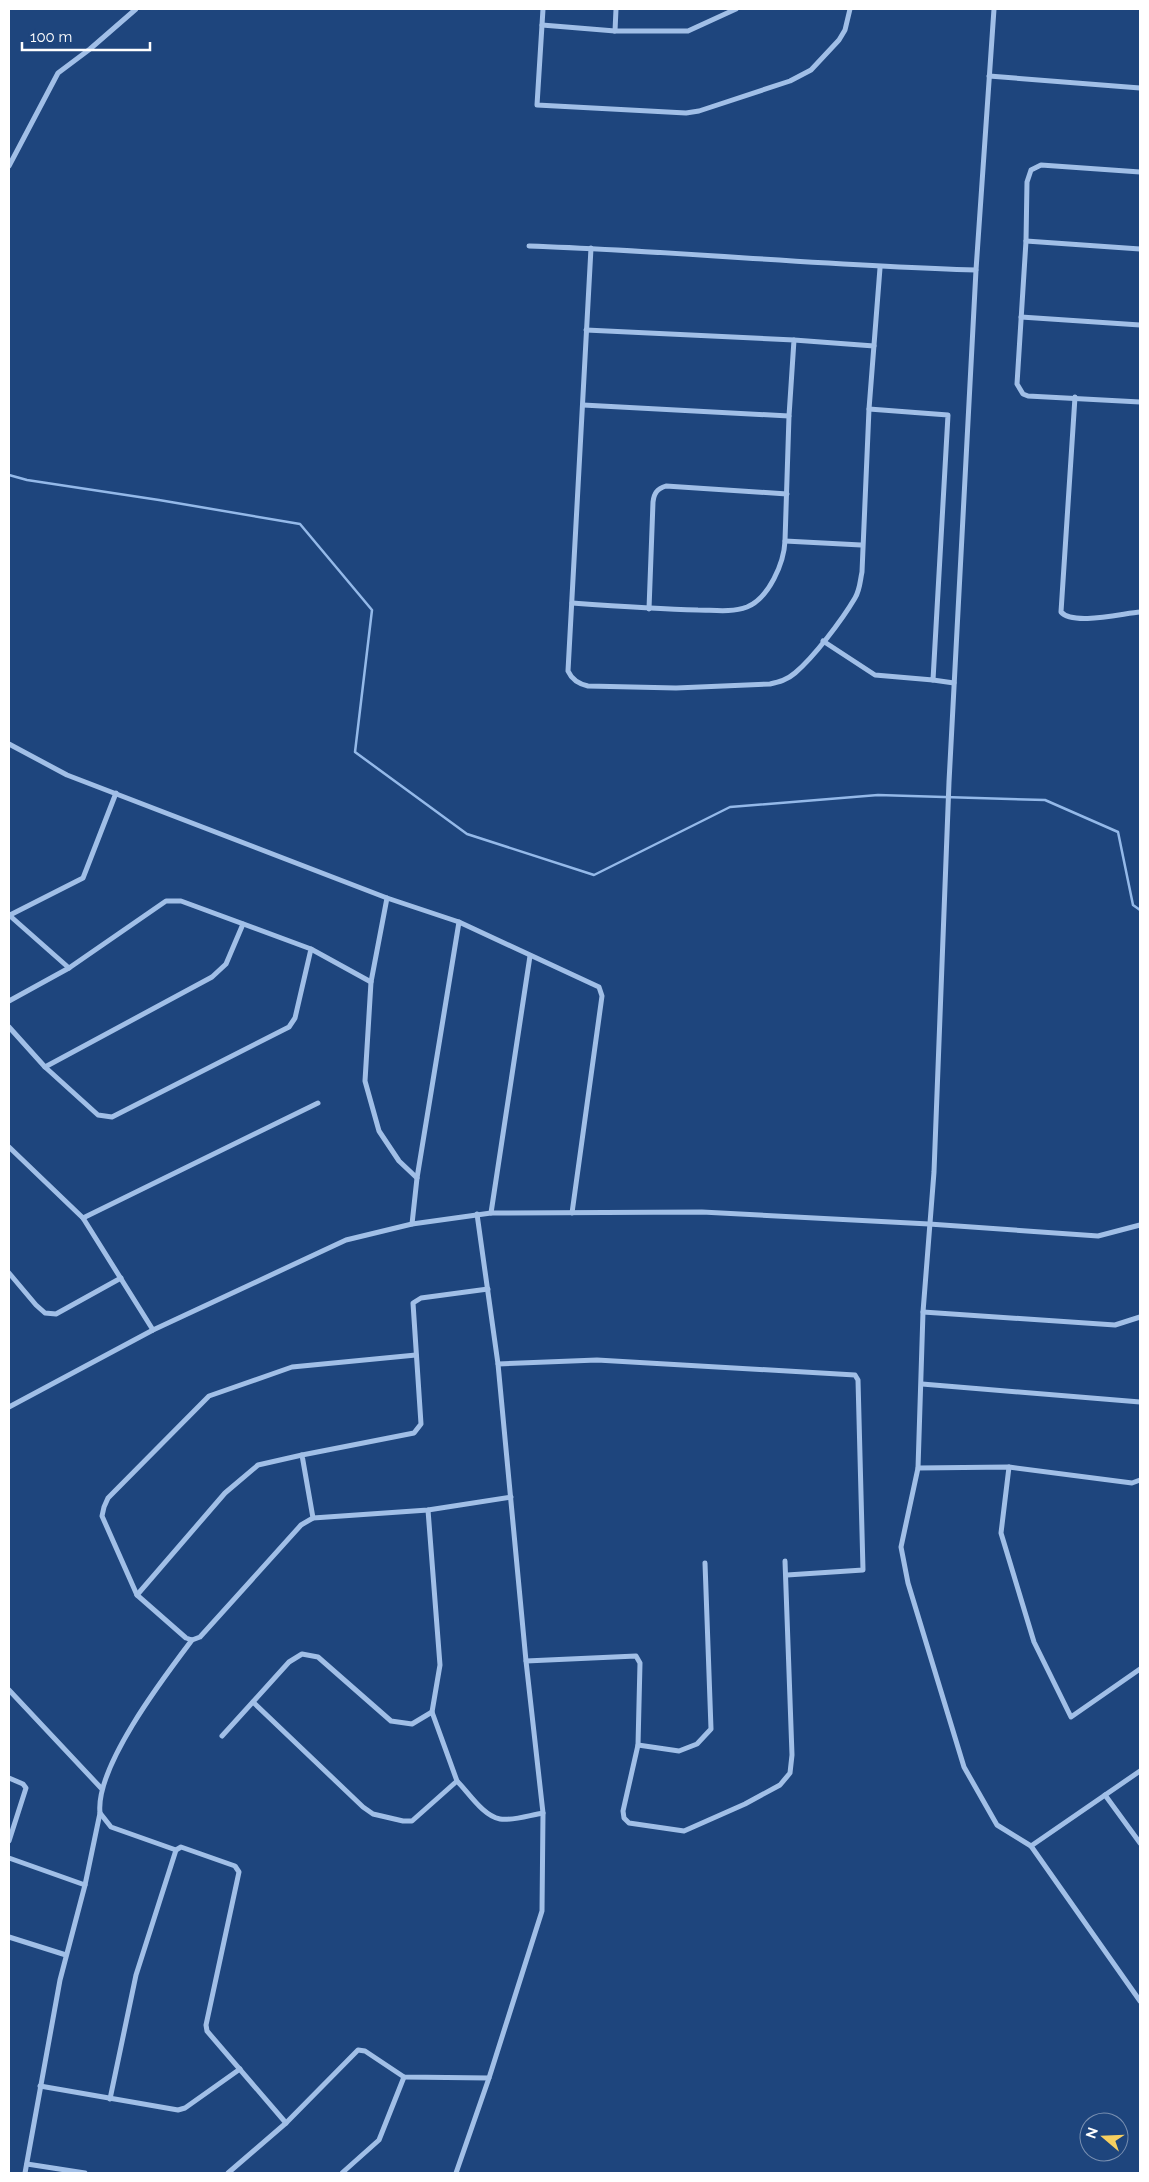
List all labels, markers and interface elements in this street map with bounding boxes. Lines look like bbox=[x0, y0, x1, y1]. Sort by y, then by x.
scale bar bbox=[22, 20, 150, 52]
text: 100 m bbox=[30, 28, 72, 46]
north arrow bbox=[1079, 2112, 1129, 2162]
text: N bbox=[1082, 2125, 1101, 2140]

